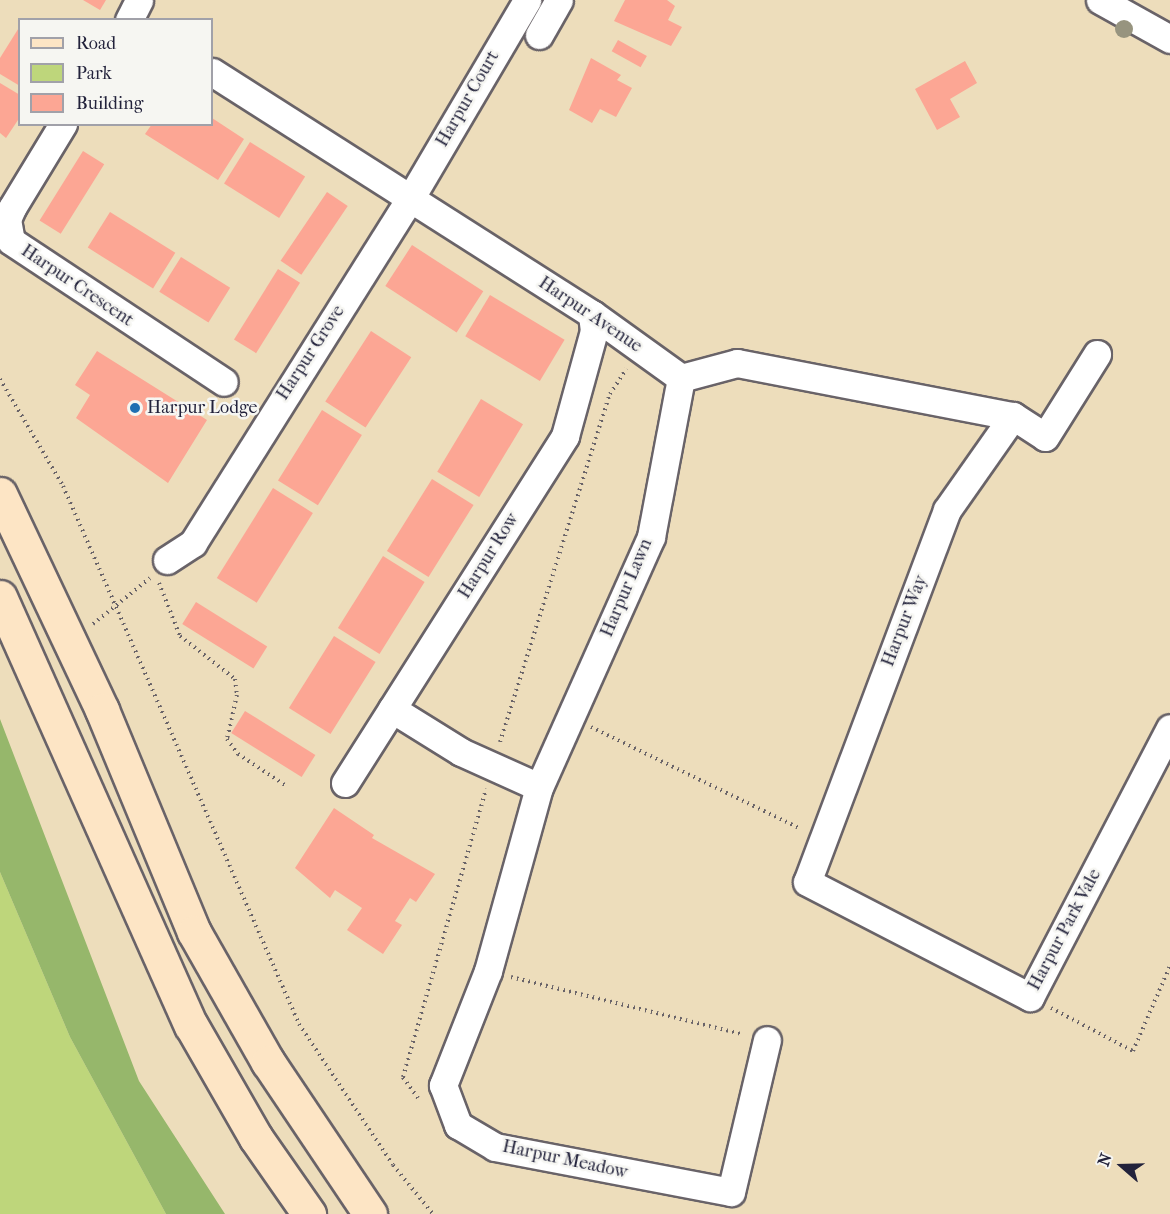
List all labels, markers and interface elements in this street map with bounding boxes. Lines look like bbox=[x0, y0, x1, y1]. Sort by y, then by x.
legend bbox=[18, 18, 213, 126]
text: Road bbox=[76, 33, 116, 54]
street label: Harpur Court bbox=[432, 47, 504, 151]
text: Park bbox=[76, 63, 112, 84]
text: Building bbox=[76, 93, 143, 114]
street label: Harpur Crescent bbox=[17, 240, 137, 332]
street label: Harpur Avenue bbox=[534, 272, 646, 358]
street label: Harpur Grove bbox=[272, 302, 350, 404]
place label: Harpur Lodge bbox=[147, 397, 257, 419]
marker: Harpur Lodge bbox=[128, 401, 142, 415]
street label: Harpur Row bbox=[454, 509, 524, 603]
street label: Harpur Lawn bbox=[597, 536, 657, 640]
street label: Harpur Way bbox=[878, 572, 932, 670]
street label: Harpur Park Vale bbox=[1024, 866, 1106, 994]
street label: Harpur Meadow bbox=[500, 1136, 630, 1184]
north arrow bbox=[1092, 1136, 1152, 1196]
text: N bbox=[1094, 1151, 1116, 1169]

